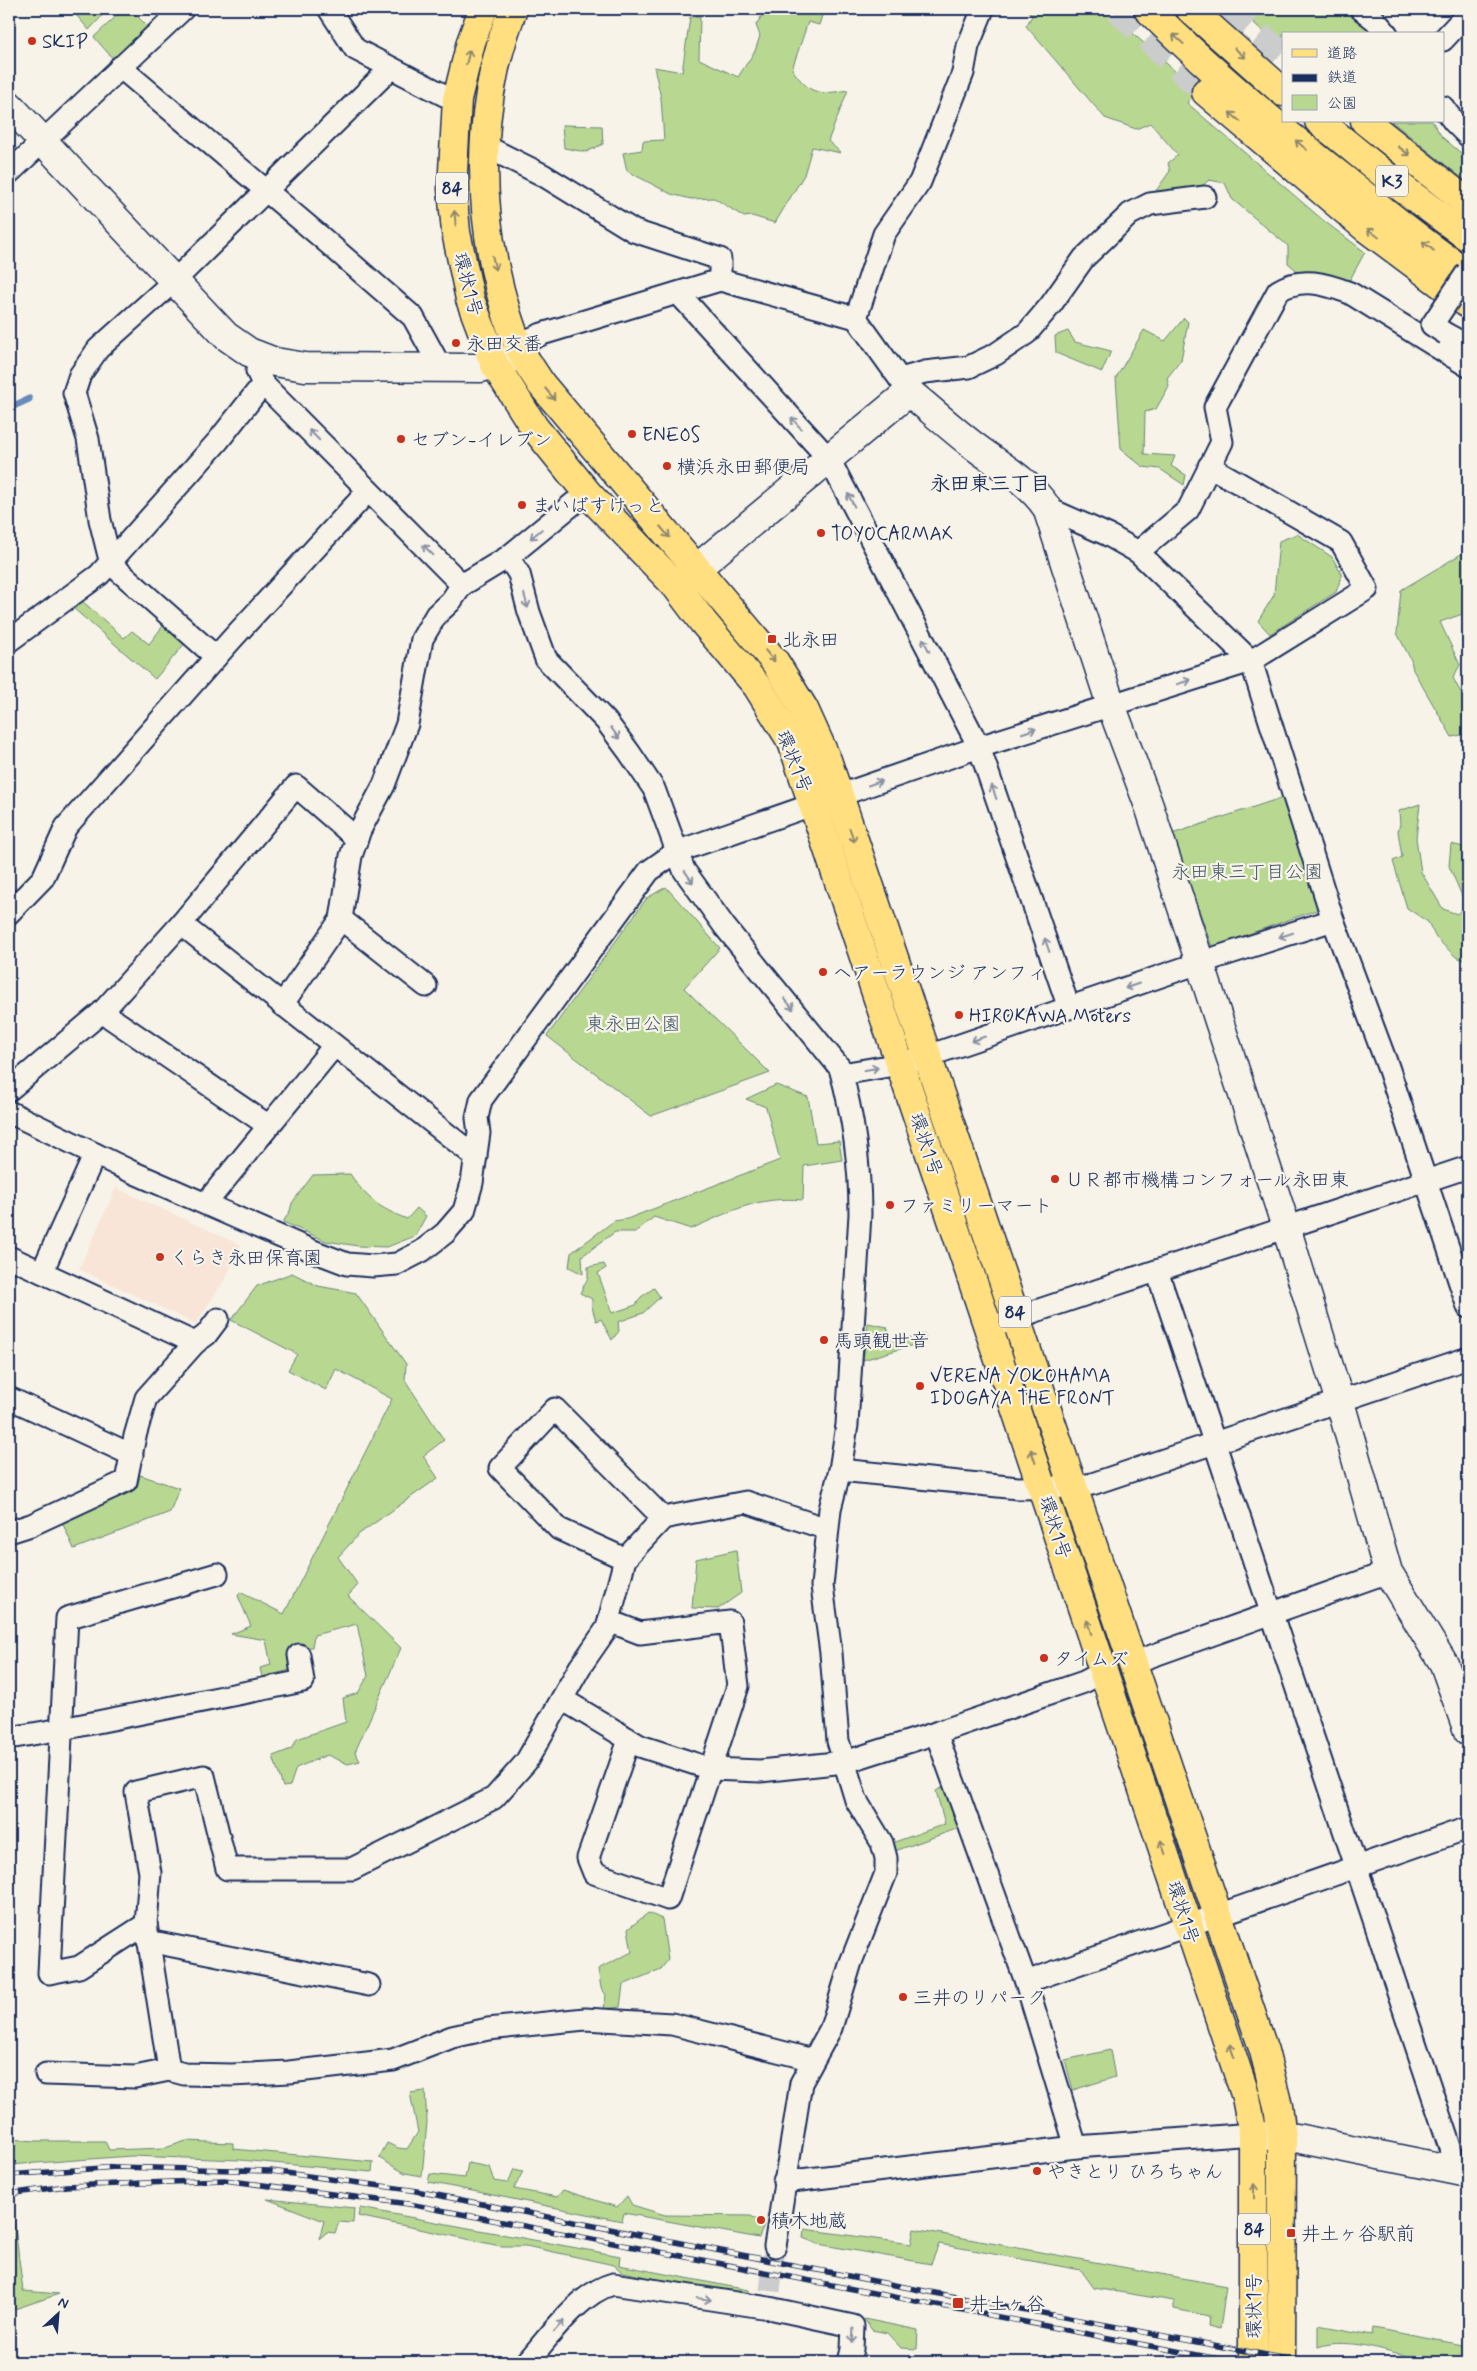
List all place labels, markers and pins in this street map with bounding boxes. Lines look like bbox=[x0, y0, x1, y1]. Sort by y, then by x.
place label: SKIP bbox=[42, 30, 88, 55]
marker: SKIP bbox=[26, 35, 38, 47]
place label: 永田交番 bbox=[466, 332, 542, 357]
marker: 永田交番 bbox=[450, 337, 462, 349]
place label: ENEOS bbox=[642, 423, 701, 448]
place label: セブン-イレブン bbox=[411, 428, 553, 453]
marker: ENEOS bbox=[626, 428, 638, 440]
marker: セブン-イレブン bbox=[395, 433, 407, 445]
place label: 横浜永田郵便局 bbox=[677, 455, 810, 480]
marker: 横浜永田郵便局 bbox=[661, 460, 673, 472]
place label: まいばすけっと bbox=[532, 494, 665, 519]
marker: まいばすけっと bbox=[516, 499, 528, 511]
place label: TOYOCARMAX bbox=[831, 522, 953, 547]
marker: TOYOCARMAX bbox=[815, 527, 827, 539]
place label: 北永田 bbox=[782, 628, 839, 653]
marker: 北永田 bbox=[766, 633, 778, 645]
place label: ヘアーラウンジ アンフィ bbox=[833, 961, 1046, 986]
marker: ヘアーラウンジ アンフィ bbox=[817, 966, 829, 978]
place label: HIROKAWA Moters bbox=[969, 1004, 1131, 1029]
marker: HIROKAWA Moters bbox=[953, 1009, 965, 1021]
place label: ＵＲ都市機構コンフォール永田東 bbox=[1065, 1168, 1349, 1193]
marker: ＵＲ都市機構コンフォール永田東 bbox=[1049, 1173, 1061, 1185]
place label: ファミリーマート bbox=[900, 1194, 1052, 1219]
marker: ファミリーマート bbox=[884, 1199, 896, 1211]
place label: くらき永田保育園 bbox=[170, 1246, 322, 1271]
marker: くらき永田保育園 bbox=[154, 1251, 166, 1263]
place label: 馬頭観世音 bbox=[834, 1329, 929, 1354]
marker: 馬頭観世音 bbox=[818, 1334, 830, 1346]
place label: VERENA YOKOHAMA IDOGAYA THE FRONT bbox=[930, 1364, 1115, 1411]
marker: VERENA YOKOHAMA IDOGAYA THE FRONT bbox=[914, 1380, 926, 1392]
place label: タイムズ bbox=[1054, 1647, 1128, 1672]
marker: タイムズ bbox=[1038, 1652, 1050, 1664]
place label: 三井のリパーク bbox=[913, 1986, 1046, 2011]
marker: 三井のリパーク bbox=[897, 1991, 909, 2003]
place label: やきとり ひろちゃん bbox=[1047, 2160, 1223, 2185]
marker: やきとり ひろちゃん bbox=[1031, 2165, 1043, 2177]
place label: 積木地蔵 bbox=[771, 2209, 847, 2234]
marker: 積木地蔵 bbox=[755, 2214, 767, 2226]
place label: 井土ヶ谷駅前 bbox=[1301, 2222, 1415, 2247]
marker: 井土ヶ谷駅前 bbox=[1285, 2227, 1297, 2239]
place label: 井土ヶ谷 bbox=[969, 2292, 1045, 2317]
marker: 井土ヶ谷 bbox=[951, 2296, 965, 2310]

